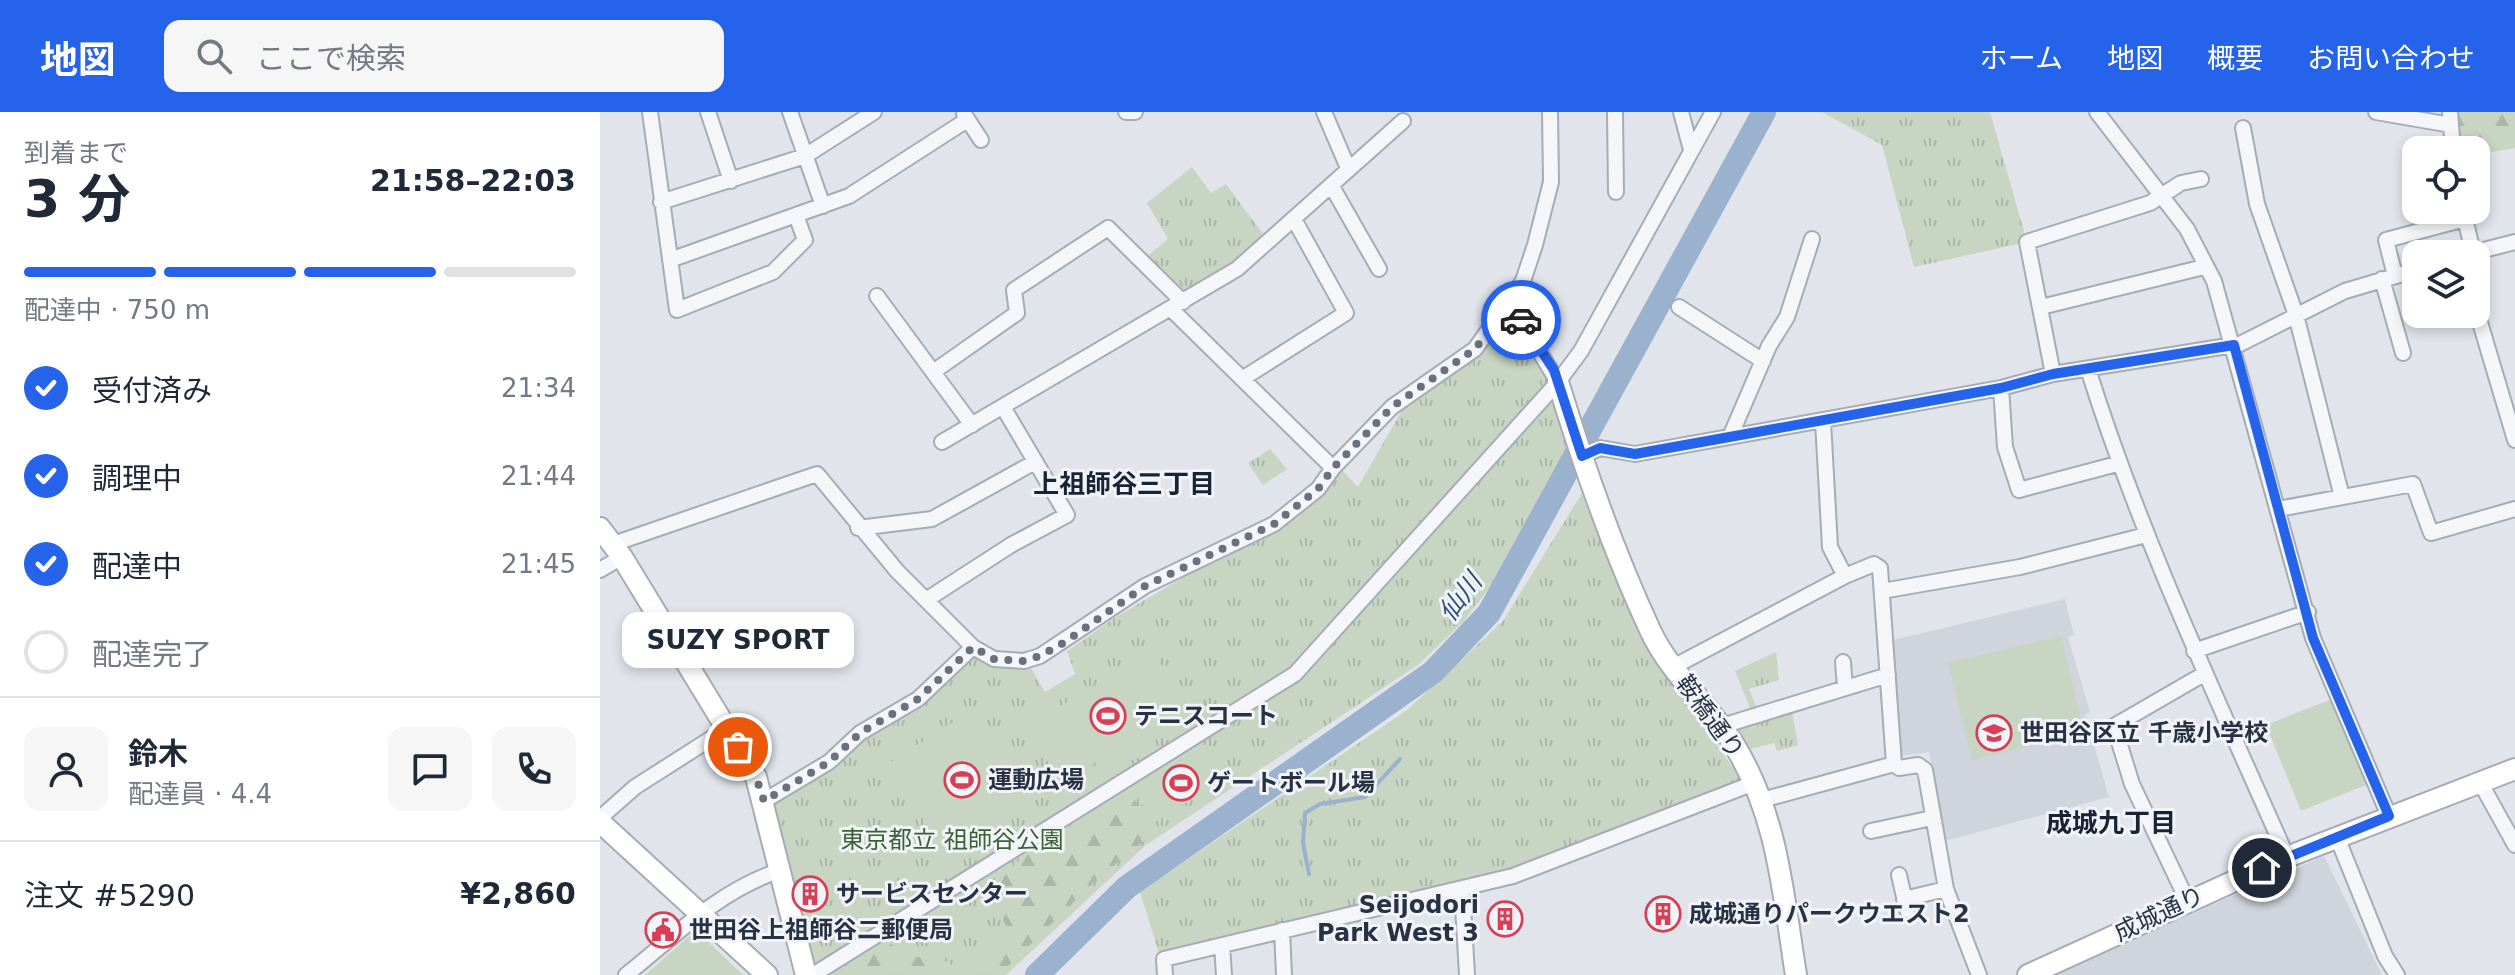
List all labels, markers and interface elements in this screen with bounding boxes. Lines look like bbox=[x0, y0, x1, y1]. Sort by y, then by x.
search box bbox=[164, 20, 724, 92]
icon: search bbox=[192, 34, 236, 78]
text: 地図 bbox=[40, 38, 116, 82]
text: ここで検索 bbox=[256, 41, 406, 76]
text: ホーム bbox=[1980, 42, 2063, 75]
text: 地図 bbox=[2107, 42, 2163, 75]
text: 概要 bbox=[2207, 42, 2263, 75]
text: お問い合わせ bbox=[2307, 42, 2475, 75]
map controls bbox=[2402, 136, 2490, 328]
button: locate bbox=[2402, 136, 2490, 224]
text: 到着まで bbox=[24, 138, 128, 168]
text: 21:58–22:03 bbox=[370, 163, 576, 198]
text: 3 分 bbox=[24, 169, 130, 229]
button: layers bbox=[2402, 240, 2490, 328]
courier bbox=[1481, 280, 1561, 360]
text: 配達中 · 750 m bbox=[24, 295, 210, 325]
icon: car bbox=[1499, 298, 1543, 342]
icon: check bbox=[24, 366, 68, 410]
text: 受付済み bbox=[92, 373, 212, 408]
text: 21:34 bbox=[501, 373, 576, 403]
icon: check bbox=[24, 454, 68, 498]
text: 調理中 bbox=[92, 461, 182, 496]
text: 21:44 bbox=[501, 461, 576, 491]
district label: 上祖師谷三丁目 bbox=[1033, 469, 1215, 499]
icon: check bbox=[24, 542, 68, 586]
text: 配達中 bbox=[92, 549, 182, 584]
text: 21:45 bbox=[501, 549, 576, 579]
water label: 仙川 bbox=[1432, 565, 1489, 627]
callout: SUZY SPORT bbox=[622, 611, 854, 667]
text: SUZY SPORT bbox=[646, 625, 830, 655]
text: 配達完了 bbox=[92, 637, 212, 672]
street label: 鞍橋通り bbox=[1670, 670, 1750, 764]
sports icon: テニスコート bbox=[1089, 697, 1127, 735]
place label: テニスコート bbox=[1134, 702, 1278, 730]
pin bbox=[704, 713, 772, 781]
school or university icon: 世田谷区立 千歳小学校 bbox=[1975, 714, 2013, 752]
place label: 世田谷区立 千歳小学校 bbox=[2020, 719, 2268, 747]
icon: bag bbox=[716, 725, 760, 769]
button: person bbox=[24, 727, 108, 811]
button: chat bbox=[388, 727, 472, 811]
button: phone bbox=[492, 727, 576, 811]
text: 鈴木 bbox=[128, 736, 188, 771]
sports icon: 運動広場 bbox=[943, 761, 981, 799]
sports icon: ゲートボール場 bbox=[1162, 764, 1200, 802]
place label: 運動広場 bbox=[988, 766, 1084, 794]
place label: ゲートボール場 bbox=[1207, 769, 1375, 797]
text: 配達員 · 4.4 bbox=[128, 779, 272, 809]
district label: 成城九丁目 bbox=[2046, 808, 2176, 838]
park label: 東京都立 祖師谷公園 bbox=[840, 826, 1064, 854]
pin bbox=[2228, 834, 2296, 902]
icon: home bbox=[2240, 846, 2284, 890]
building icon: サービスセンター bbox=[791, 875, 829, 913]
text: ¥2,860 bbox=[460, 876, 576, 911]
text: 注文 #5290 bbox=[24, 878, 195, 913]
place label: サービスセンター bbox=[836, 880, 1028, 908]
street label: 成城通り bbox=[2110, 881, 2208, 947]
place label: Seijodori Park West 3 bbox=[1317, 891, 1479, 947]
building icon: 成城通りパークウエスト2 bbox=[1644, 895, 1682, 933]
building icon: Seijodori Park West 3 bbox=[1486, 900, 1524, 938]
place label: 成城通りパークウエスト2 bbox=[1689, 900, 1970, 928]
public building icon: 世田谷上祖師谷二郵便局 bbox=[644, 911, 682, 949]
place label: 世田谷上祖師谷二郵便局 bbox=[689, 916, 953, 944]

